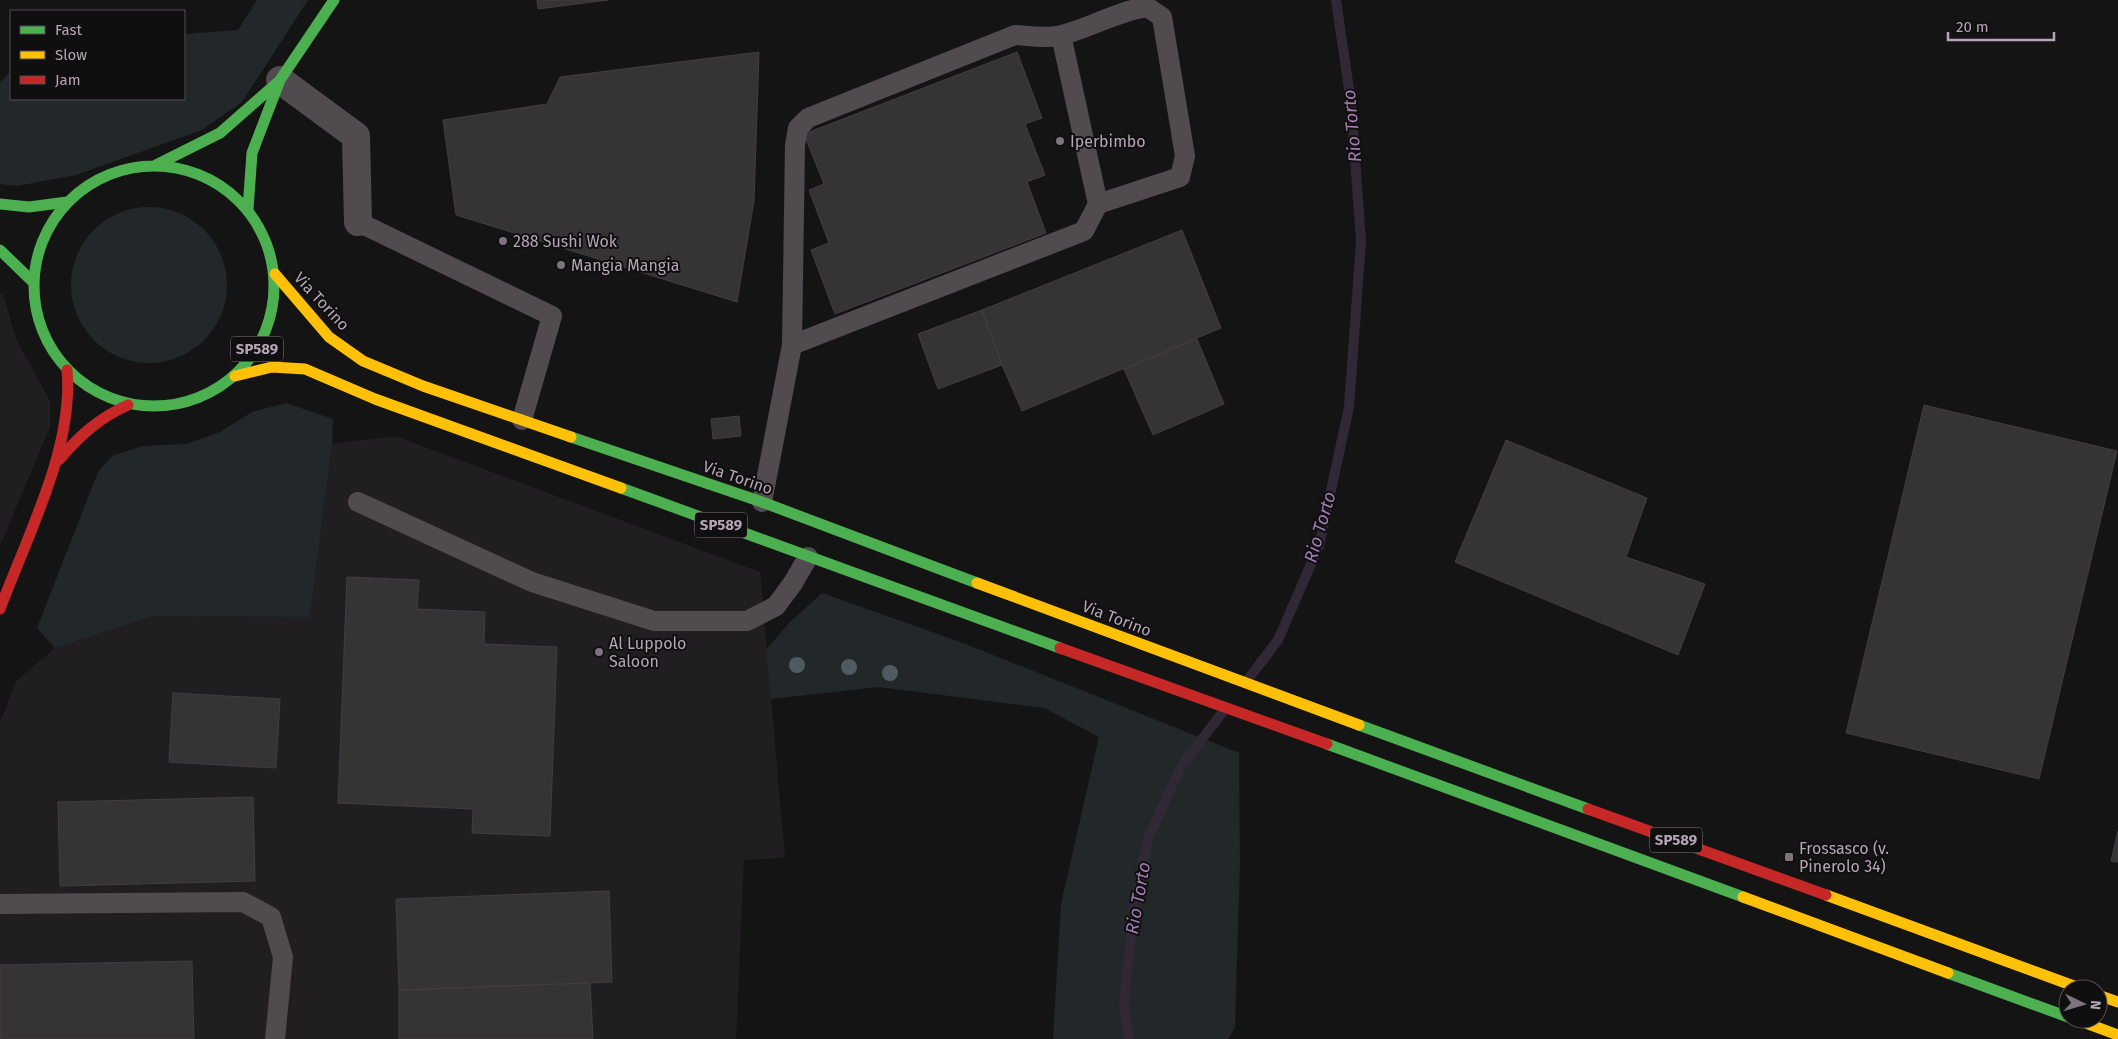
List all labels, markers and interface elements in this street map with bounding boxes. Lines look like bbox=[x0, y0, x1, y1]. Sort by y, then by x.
legend bbox=[10, 10, 185, 100]
scale bar bbox=[1948, 10, 2054, 42]
text: 20 m bbox=[1956, 18, 1989, 36]
text: Fast bbox=[55, 21, 82, 39]
text: Slow bbox=[55, 46, 87, 64]
text: Jam bbox=[55, 71, 81, 89]
water label: Rio Torto bbox=[1338, 89, 1366, 163]
place label: Iperbimbo bbox=[1070, 132, 1146, 151]
marker: Iperbimbo bbox=[1054, 135, 1066, 147]
place label: 288 Sushi Wok bbox=[513, 232, 618, 251]
marker: 288 Sushi Wok bbox=[497, 235, 509, 247]
place label: Mangia Mangia bbox=[571, 256, 679, 275]
marker: Mangia Mangia bbox=[555, 259, 567, 271]
street label: Via Torino bbox=[290, 268, 353, 334]
road number: SP589 bbox=[231, 336, 283, 362]
street label: Via Torino bbox=[700, 457, 775, 498]
water label: Rio Torto bbox=[1299, 489, 1341, 565]
road number: SP589 bbox=[695, 512, 747, 538]
street label: Via Torino bbox=[1080, 597, 1154, 640]
place label: Al Luppolo Saloon bbox=[609, 634, 686, 671]
marker: Al Luppolo Saloon bbox=[593, 646, 605, 658]
road number: SP589 bbox=[1650, 828, 1702, 852]
place label: Frossasco (v. Pinerolo 34) bbox=[1799, 839, 1889, 876]
marker: Frossasco (v. Pinerolo 34) bbox=[1783, 851, 1795, 863]
water label: Rio Torto bbox=[1121, 860, 1155, 936]
north arrow bbox=[2058, 979, 2108, 1029]
text: N bbox=[2087, 1000, 2104, 1010]

